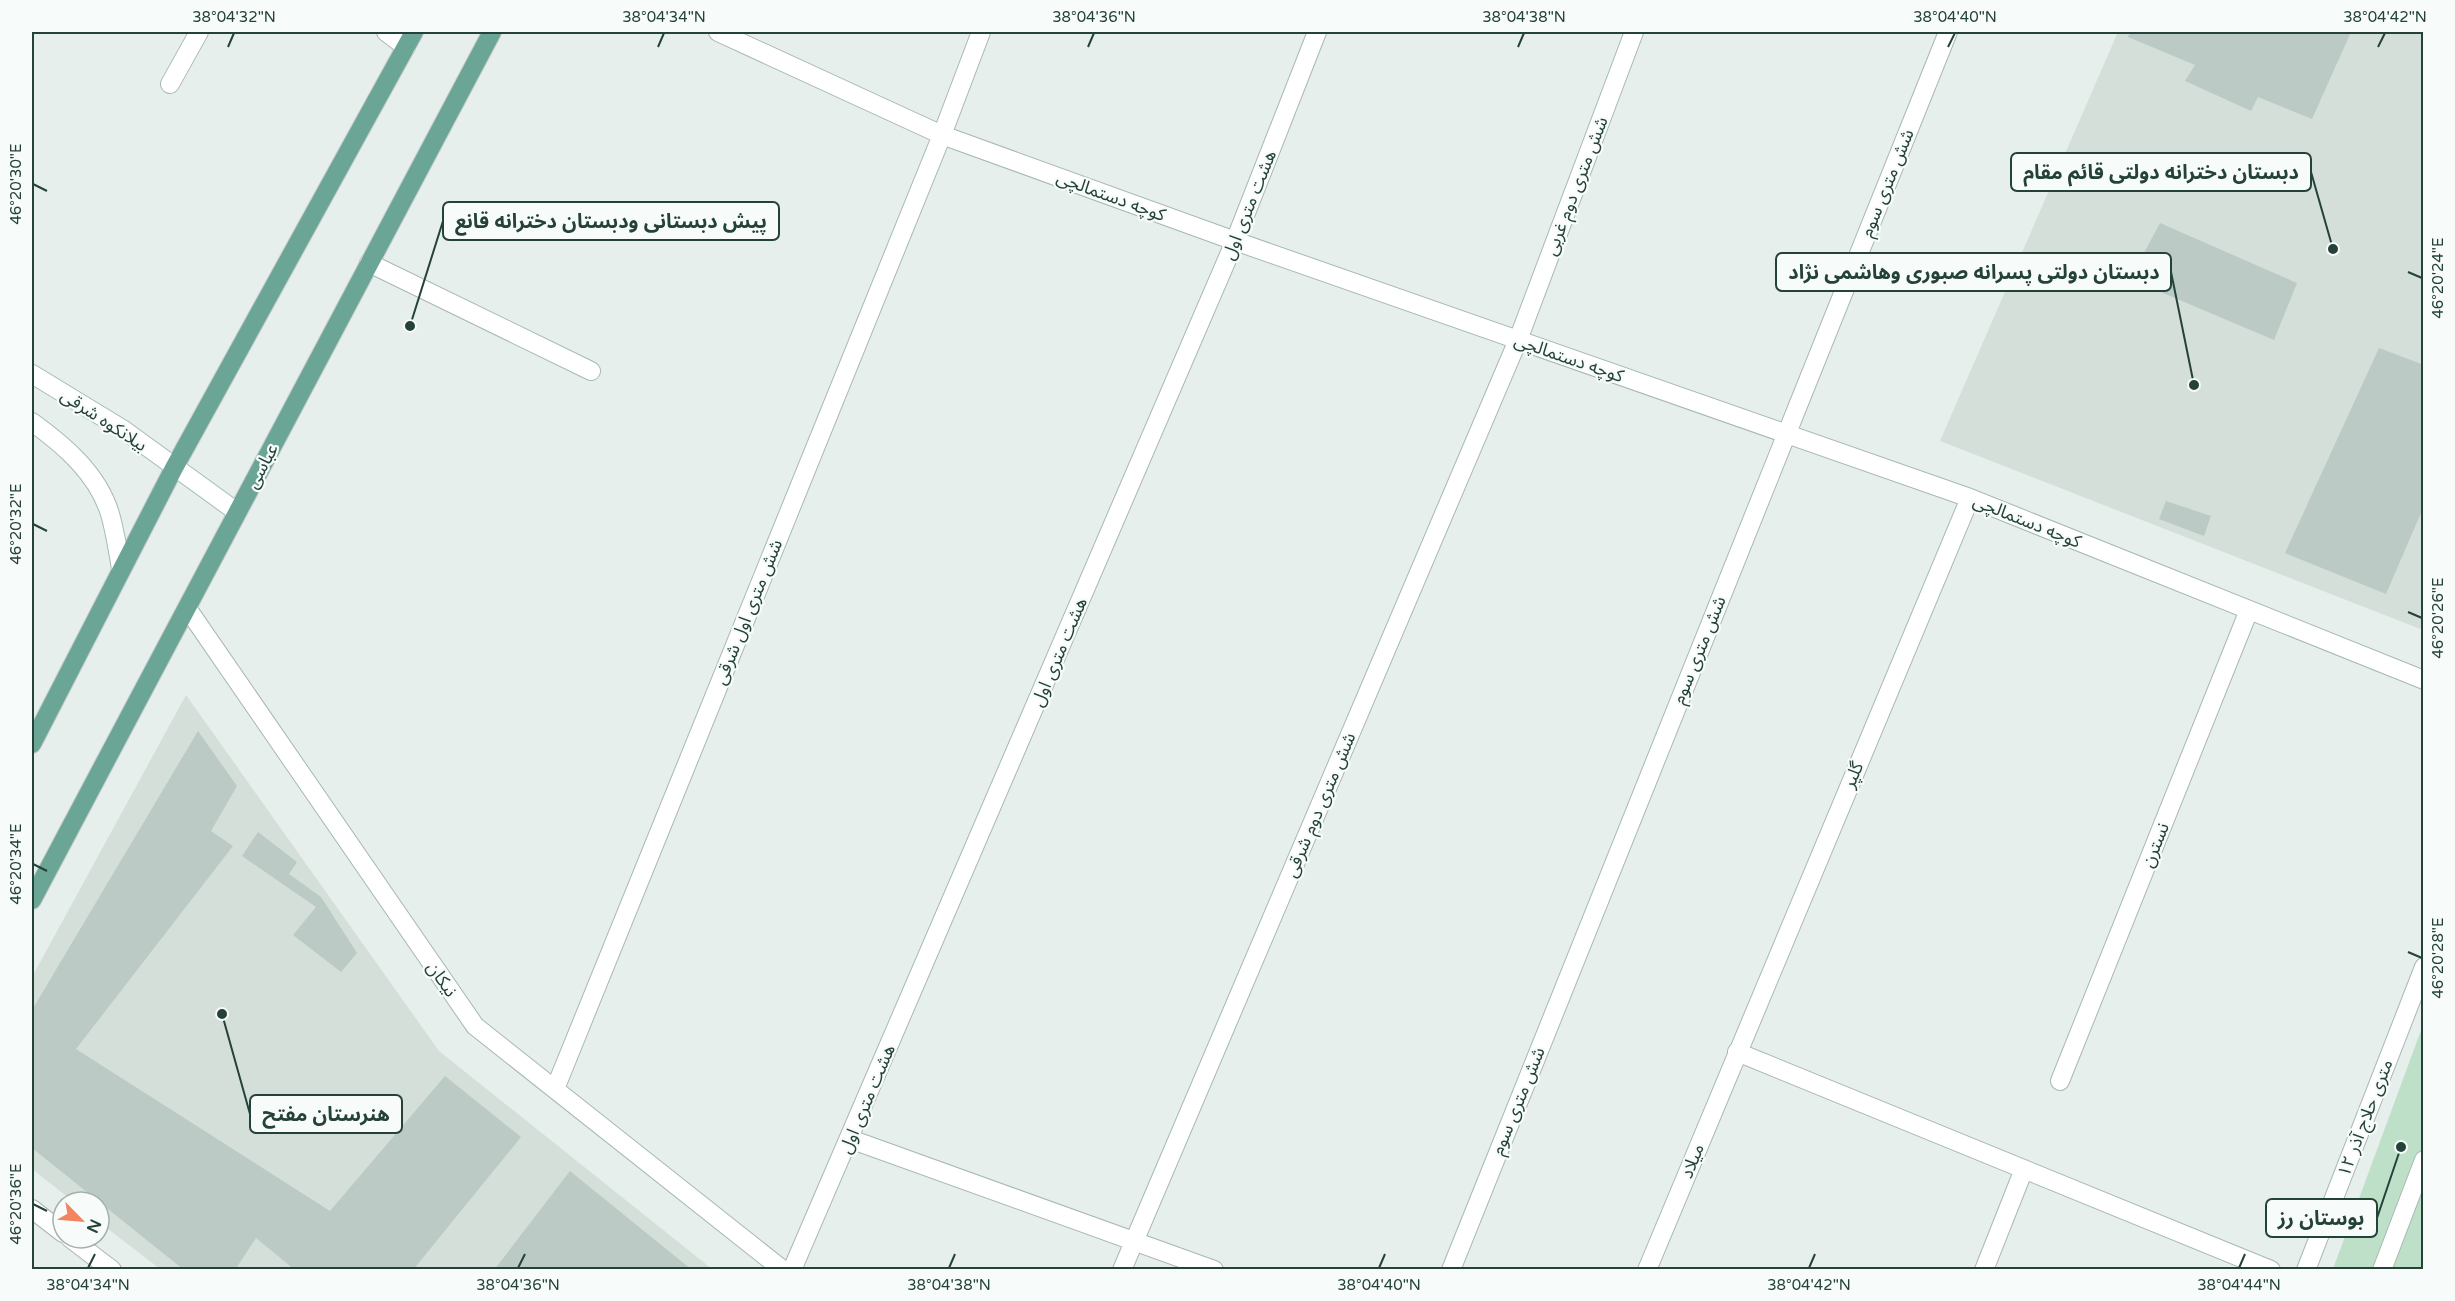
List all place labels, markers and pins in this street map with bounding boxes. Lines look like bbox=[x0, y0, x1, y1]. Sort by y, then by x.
callout: دبستان دخترانه دولتی قائم مقام bbox=[2011, 153, 2311, 191]
callout: پیش دبستانی ودبستان دخترانه قانع bbox=[443, 202, 779, 240]
callout: دبستان دولتی پسرانه صبوری وهاشمی نژاد bbox=[1776, 253, 2171, 291]
callout: هنرستان مفتح bbox=[250, 1095, 402, 1133]
callout: بوستان رز bbox=[2266, 1199, 2377, 1237]

